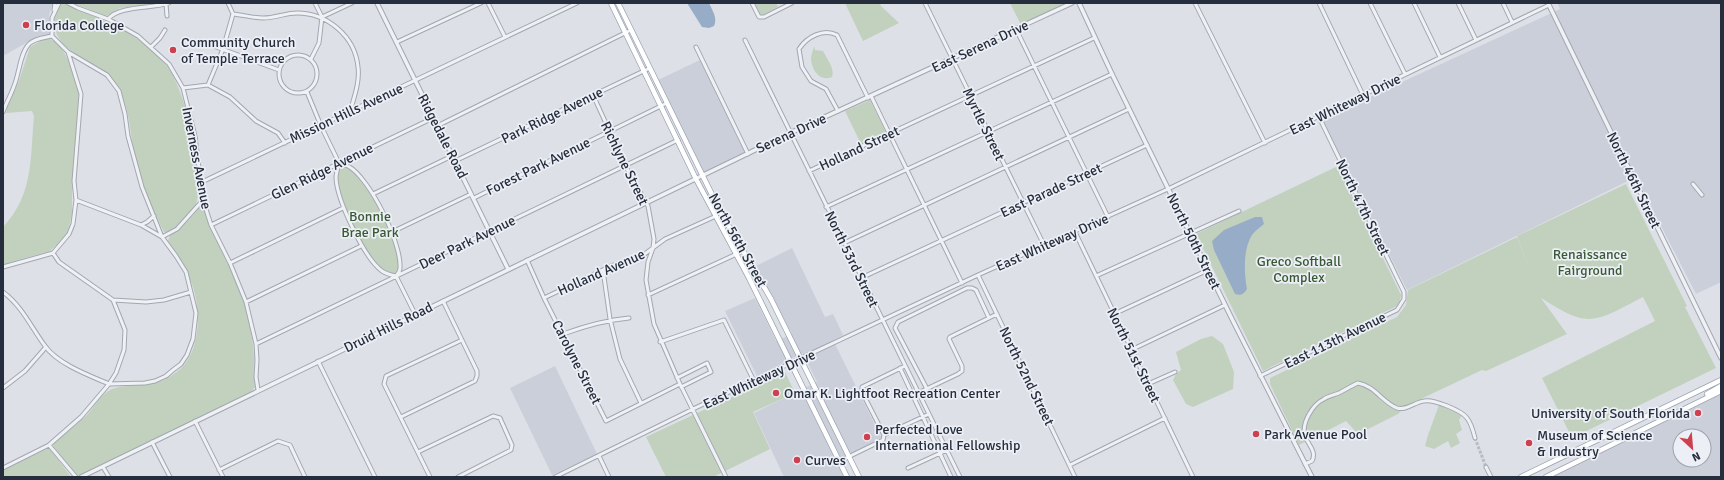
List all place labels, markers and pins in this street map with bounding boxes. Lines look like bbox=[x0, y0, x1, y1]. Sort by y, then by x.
place label: Florida College bbox=[34, 17, 124, 34]
marker: Florida College bbox=[21, 20, 31, 30]
place label: Community Church of Temple Terrace bbox=[181, 34, 295, 67]
marker: Community Church of Temple Terrace bbox=[168, 45, 178, 55]
place label: Omar K. Lightfoot Recreation Center bbox=[784, 385, 1001, 402]
marker: Omar K. Lightfoot Recreation Center bbox=[771, 388, 781, 398]
place label: University of South Florida bbox=[1531, 405, 1690, 422]
marker: University of South Florida bbox=[1693, 408, 1703, 418]
place label: Perfected Love International Fellowship bbox=[875, 421, 1020, 454]
place label: Park Avenue Pool bbox=[1264, 426, 1367, 443]
place label: Museum of Science & Industry bbox=[1537, 427, 1652, 460]
marker: Park Avenue Pool bbox=[1251, 429, 1261, 439]
marker: Perfected Love International Fellowship bbox=[862, 432, 872, 442]
marker: Museum of Science & Industry bbox=[1524, 438, 1534, 448]
place label: Curves bbox=[805, 452, 846, 469]
marker: Curves bbox=[792, 455, 802, 465]

